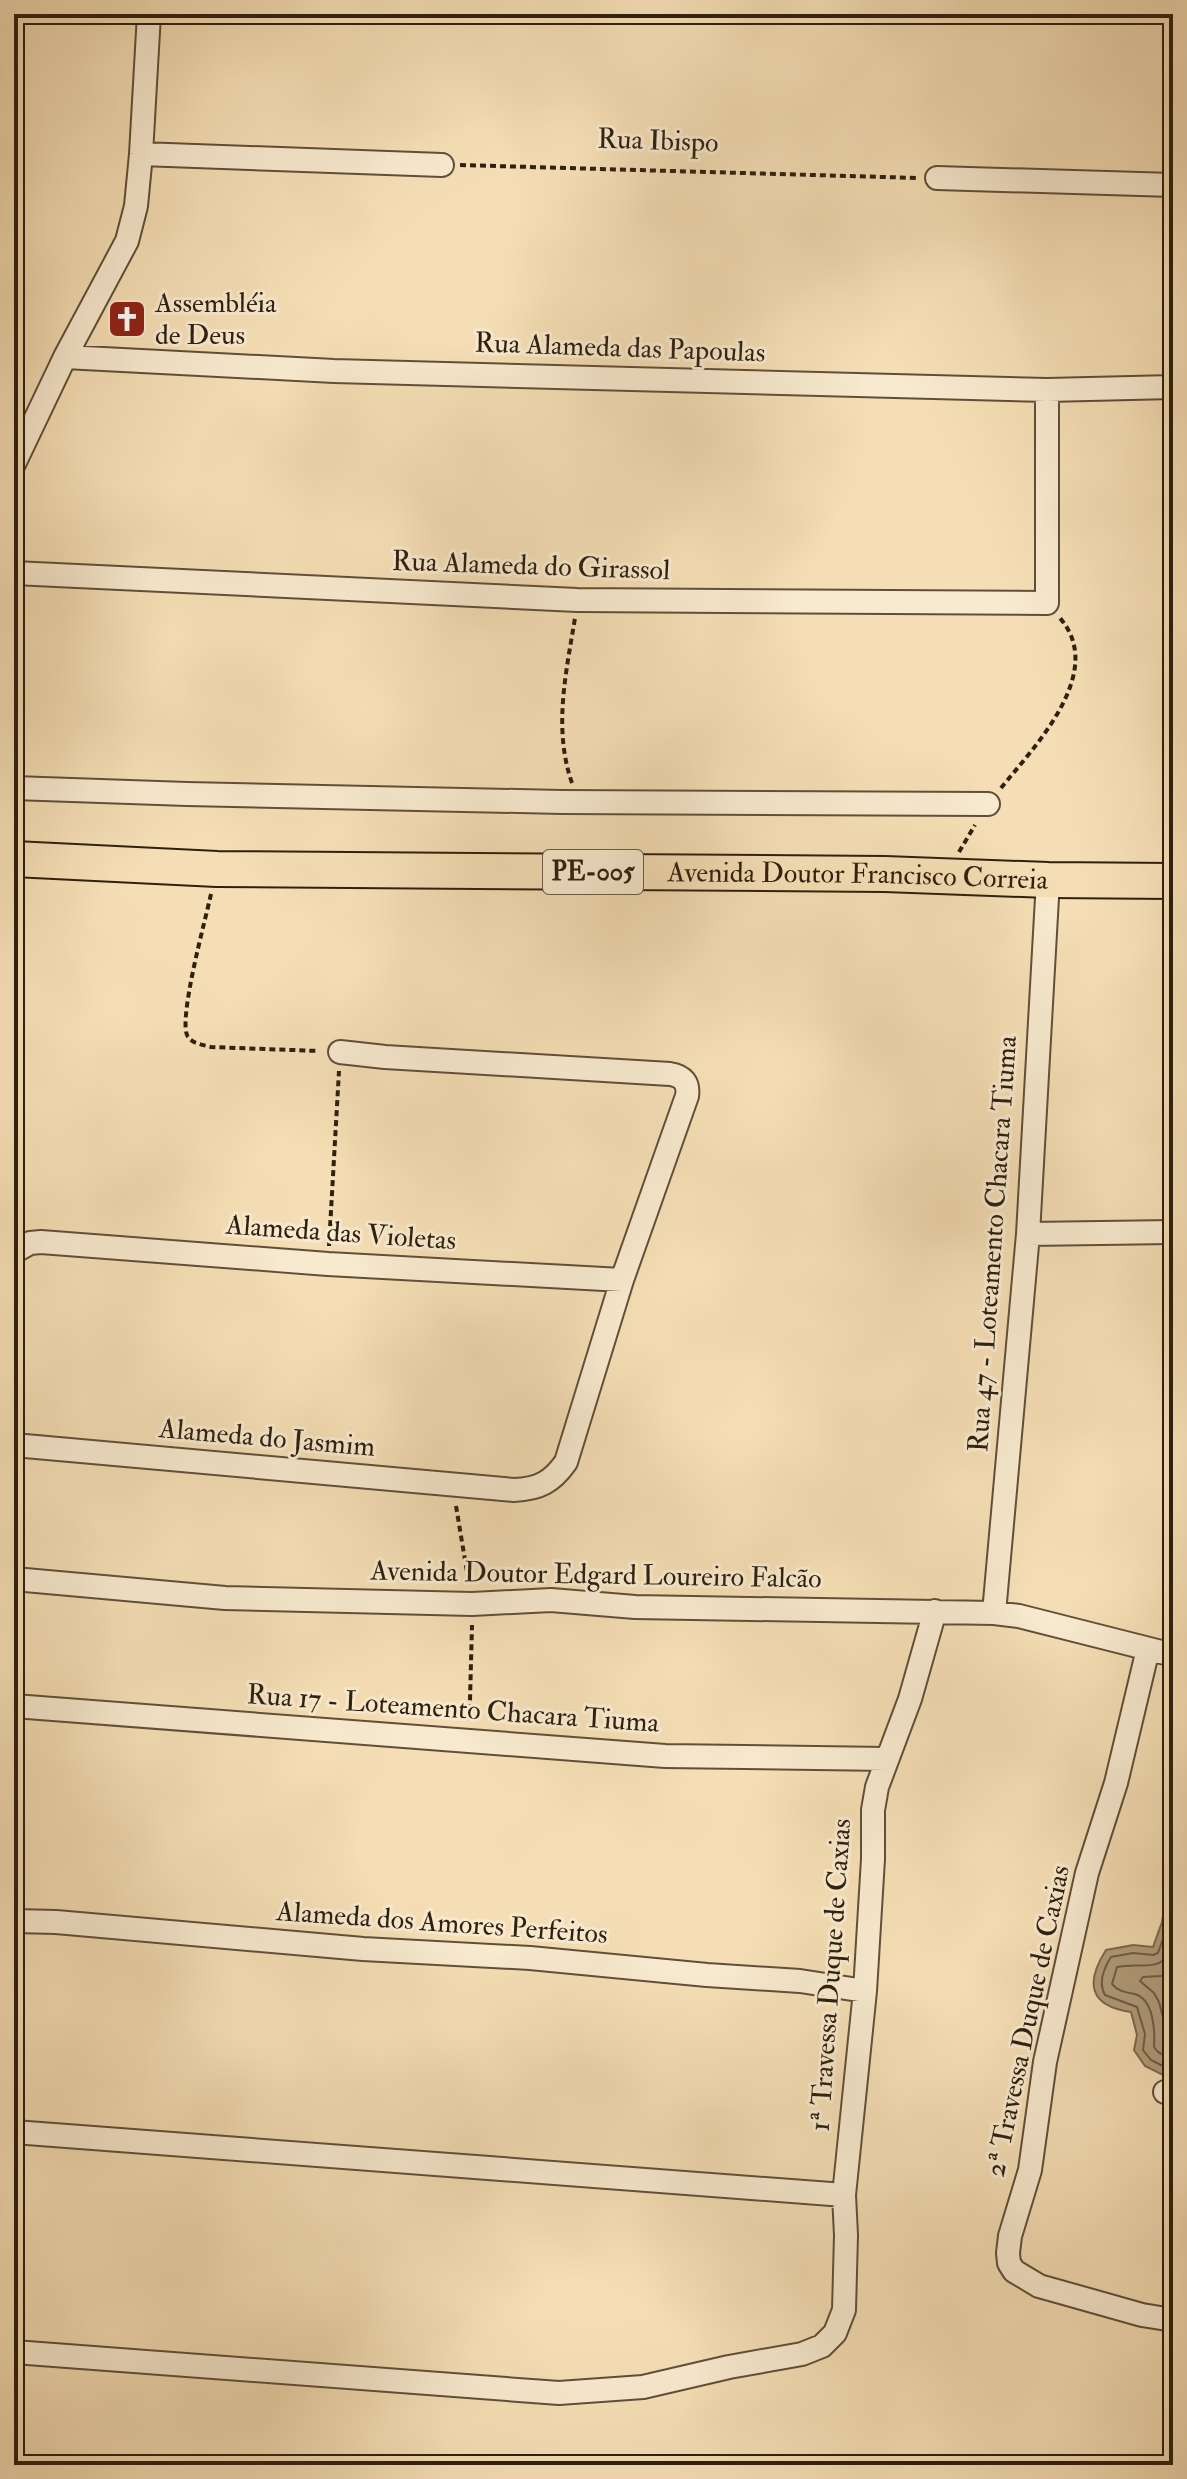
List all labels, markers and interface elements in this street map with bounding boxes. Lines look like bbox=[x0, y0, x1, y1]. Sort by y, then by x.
street label: Rua Ibispo bbox=[597, 121, 719, 161]
place label: Assembléia de Deus bbox=[154, 286, 277, 353]
church icon: Assembléia de Deus bbox=[106, 298, 148, 340]
street label: Rua Alameda das Papoulas bbox=[474, 325, 766, 371]
street label: Rua Alameda do Girassol bbox=[391, 544, 671, 588]
road number: PE-005 bbox=[543, 850, 643, 894]
street label: Avenida Doutor Francisco Correia bbox=[666, 855, 1049, 898]
street label: Rua 47 - Loteamento Chacara Tiuma bbox=[961, 1034, 1025, 1454]
street label: Alameda das Violetas bbox=[224, 1207, 457, 1259]
street label: Alameda do Jasmim bbox=[156, 1411, 377, 1465]
street label: Avenida Doutor Edgard Loureiro Falcão bbox=[369, 1554, 822, 1596]
street label: Rua 17 - Loteamento Chacara Tiuma bbox=[246, 1677, 661, 1741]
street label: 1ª Travessa Duque de Caxias bbox=[803, 1817, 859, 2133]
street label: 2ª Travessa Duque de Caxias bbox=[978, 1862, 1078, 2180]
street label: Alameda dos Amores Perfeitos bbox=[274, 1894, 609, 1952]

